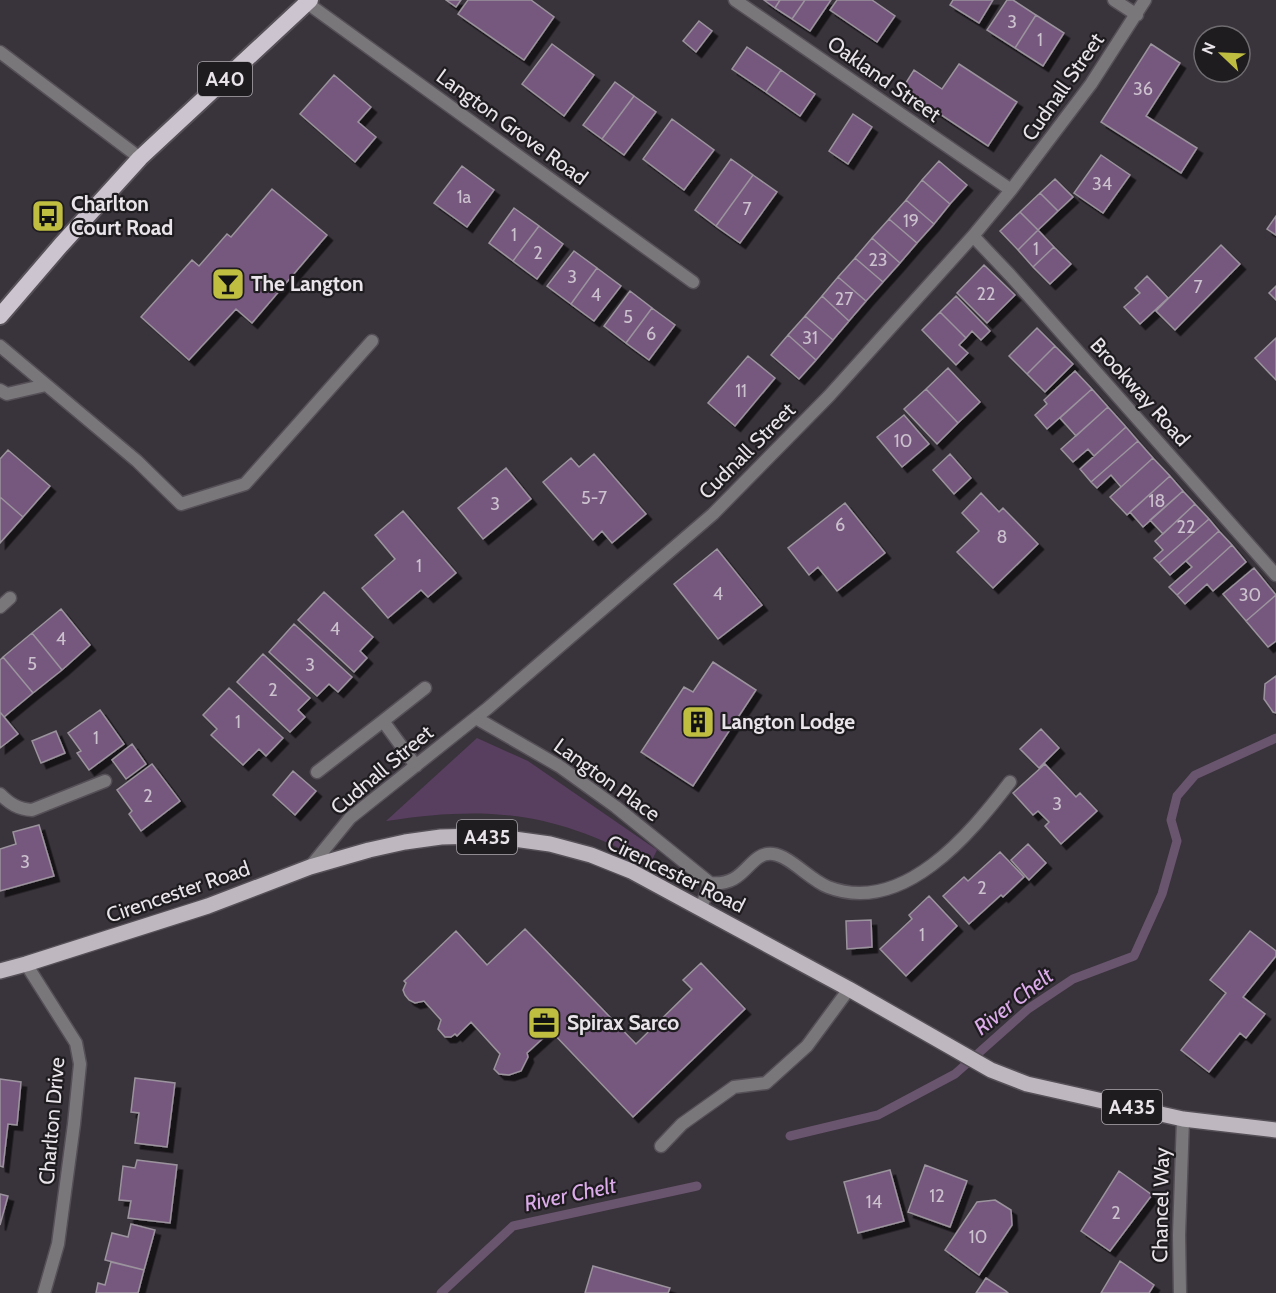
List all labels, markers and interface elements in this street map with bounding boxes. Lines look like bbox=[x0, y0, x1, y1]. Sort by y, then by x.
house number: 3 bbox=[1007, 11, 1017, 33]
north arrow bbox=[1192, 24, 1252, 84]
street label: Cudnall Street bbox=[1016, 28, 1109, 145]
house number: 1 bbox=[1037, 29, 1043, 51]
street label: Oakland Street bbox=[823, 30, 946, 127]
text: N bbox=[1198, 39, 1220, 57]
road number: A40 bbox=[198, 62, 252, 96]
street label: Langton Grove Road bbox=[432, 63, 593, 190]
house number: 36 bbox=[1133, 78, 1153, 100]
house number: 34 bbox=[1092, 173, 1112, 195]
house number: 1a bbox=[457, 186, 472, 208]
place label: Charlton Court Road bbox=[71, 191, 173, 240]
bus stop icon: Charlton Court Road bbox=[30, 198, 66, 234]
house number: 7 bbox=[742, 198, 752, 220]
house number: 19 bbox=[903, 210, 919, 232]
house number: 1 bbox=[511, 224, 517, 246]
house number: 1 bbox=[1033, 238, 1039, 260]
house number: 2 bbox=[533, 242, 543, 264]
house number: 23 bbox=[868, 249, 888, 271]
bar icon: The Langton bbox=[210, 266, 246, 302]
house number: 3 bbox=[567, 266, 577, 288]
place label: The Langton bbox=[251, 271, 364, 296]
house number: 7 bbox=[1193, 276, 1203, 298]
house number: 22 bbox=[977, 283, 995, 305]
house number: 4 bbox=[591, 284, 601, 306]
house number: 27 bbox=[835, 288, 853, 310]
house number: 5 bbox=[623, 306, 633, 328]
house number: 6 bbox=[646, 323, 656, 345]
house number: 31 bbox=[802, 327, 818, 349]
street label: Brookway Road bbox=[1085, 332, 1195, 451]
house number: 11 bbox=[735, 380, 747, 402]
street label: Cudnall Street bbox=[693, 397, 800, 504]
house number: 10 bbox=[894, 430, 912, 452]
house number: 5-7 bbox=[581, 487, 607, 509]
house number: 18 bbox=[1149, 490, 1165, 512]
house number: 3 bbox=[490, 493, 500, 515]
house number: 6 bbox=[835, 514, 845, 536]
house number: 22 bbox=[1177, 516, 1195, 538]
house number: 8 bbox=[997, 526, 1007, 548]
house number: 1 bbox=[416, 555, 422, 577]
house number: 4 bbox=[713, 583, 723, 605]
house number: 30 bbox=[1239, 584, 1261, 606]
house number: 4 bbox=[330, 618, 340, 640]
house number: 4 bbox=[56, 628, 66, 650]
house number: 5 bbox=[27, 653, 37, 675]
house number: 3 bbox=[305, 654, 315, 676]
house number: 2 bbox=[268, 679, 278, 701]
building icon: Langton Lodge bbox=[680, 704, 716, 740]
place label: Langton Lodge bbox=[721, 709, 855, 734]
house number: 1 bbox=[235, 711, 241, 733]
street label: Cudnall Street bbox=[325, 720, 438, 820]
house number: 1 bbox=[93, 727, 99, 749]
street label: Langton Place bbox=[549, 733, 665, 827]
house number: 2 bbox=[143, 785, 153, 807]
house number: 3 bbox=[1052, 793, 1062, 815]
road number: A435 bbox=[457, 820, 517, 854]
street label: Cirencester Road bbox=[603, 829, 749, 918]
house number: 3 bbox=[20, 851, 30, 873]
street label: Cirencester Road bbox=[103, 855, 253, 928]
house number: 2 bbox=[977, 877, 987, 899]
house number: 1 bbox=[919, 924, 925, 946]
water label: River Chelt bbox=[968, 961, 1059, 1041]
office icon: Spirax Sarco bbox=[526, 1005, 562, 1041]
place label: Spirax Sarco bbox=[567, 1010, 679, 1035]
street label: Charlton Drive bbox=[33, 1056, 70, 1186]
road number: A435 bbox=[1102, 1090, 1162, 1124]
street label: Chancel Way bbox=[1147, 1147, 1174, 1263]
water label: River Chelt bbox=[522, 1171, 620, 1217]
house number: 12 bbox=[929, 1185, 945, 1207]
house number: 14 bbox=[866, 1191, 882, 1213]
house number: 2 bbox=[1111, 1202, 1121, 1224]
house number: 10 bbox=[969, 1226, 987, 1248]

